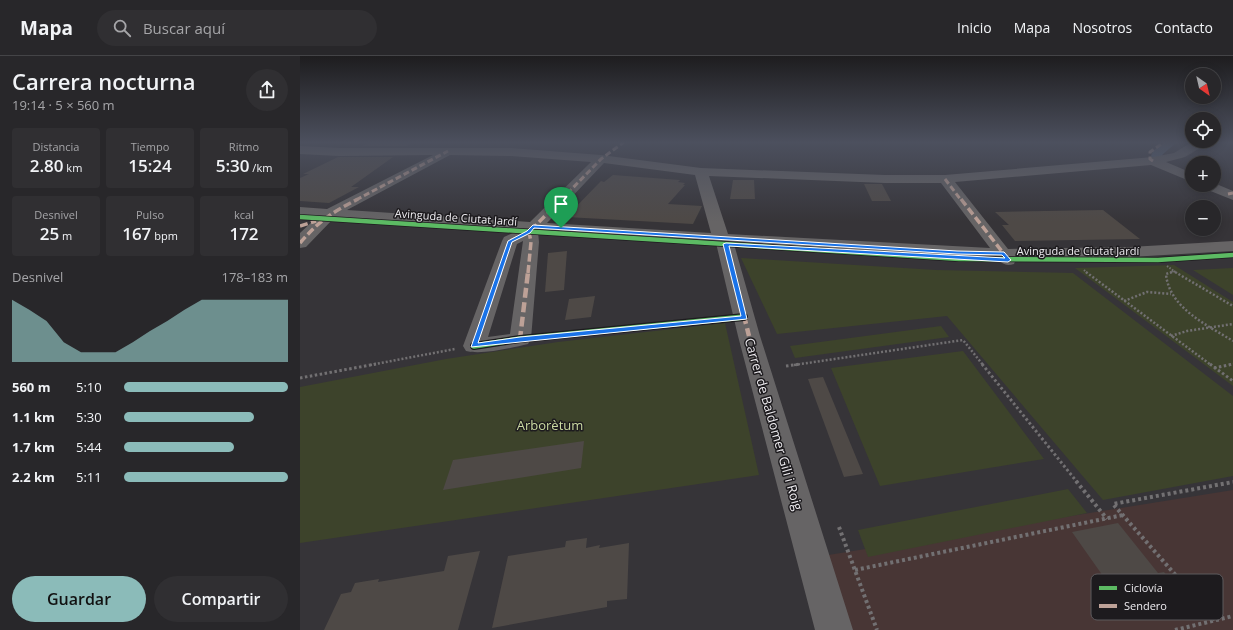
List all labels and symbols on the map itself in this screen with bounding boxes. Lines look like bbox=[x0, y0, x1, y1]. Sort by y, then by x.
north arrow bbox=[1185, 68, 1221, 104]
pin bbox=[544, 187, 578, 228]
street label: Avinguda de Ciutat Jardí bbox=[394, 205, 518, 229]
street label: Avinguda de Ciutat Jardí bbox=[1017, 243, 1139, 258]
street label: Carrer de Baldomer Gili i Roig bbox=[741, 336, 807, 512]
park label: Arborètum bbox=[517, 416, 583, 434]
legend bbox=[1091, 574, 1223, 620]
text: Ciclovía bbox=[1124, 580, 1163, 595]
text: Sendero bbox=[1124, 598, 1167, 613]

